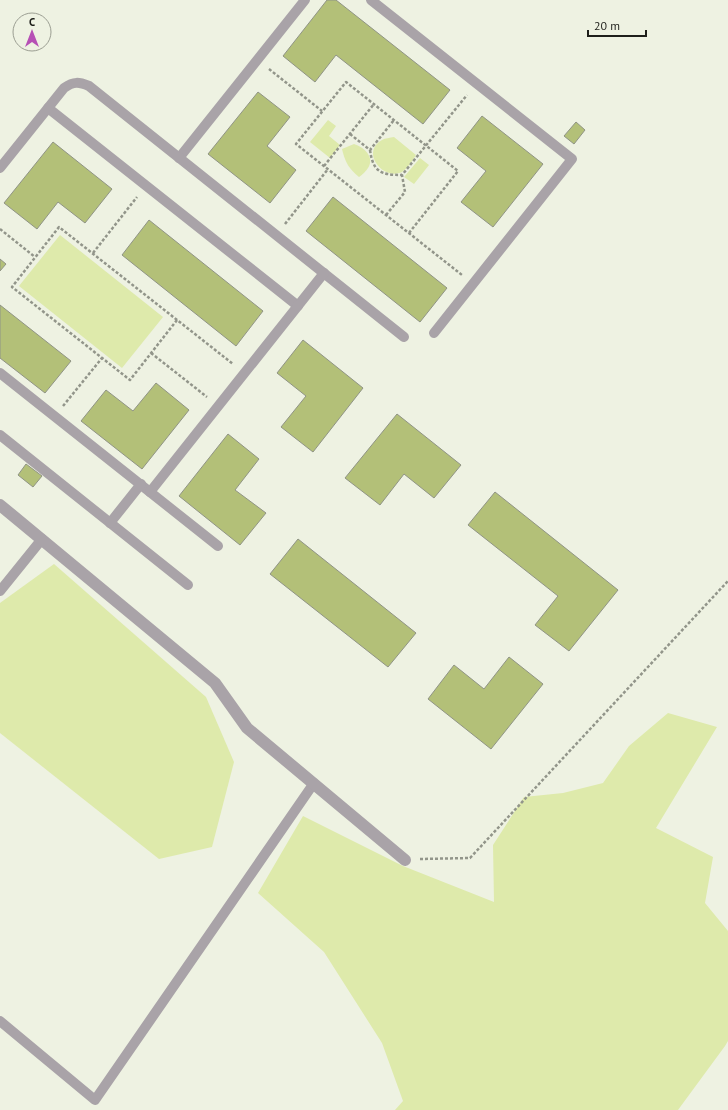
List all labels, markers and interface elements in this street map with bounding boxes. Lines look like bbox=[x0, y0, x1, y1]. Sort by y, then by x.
north arrow bbox=[12, 12, 52, 52]
scale bar bbox=[588, 12, 646, 38]
text: С bbox=[29, 15, 35, 29]
text: 20 m bbox=[594, 18, 620, 33]

